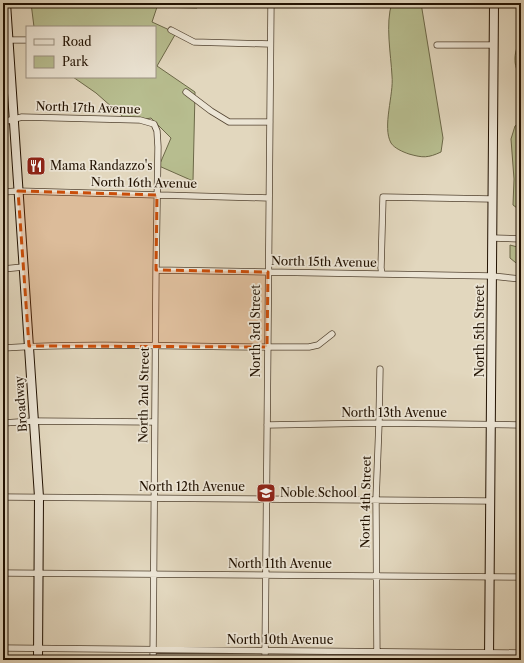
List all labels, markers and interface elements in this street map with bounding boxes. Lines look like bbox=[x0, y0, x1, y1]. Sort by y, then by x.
legend bbox=[26, 26, 156, 78]
text: Road bbox=[62, 34, 92, 49]
text: Park bbox=[62, 54, 89, 69]
street label: North 17th Avenue bbox=[35, 98, 141, 117]
restaurant icon: Mama Randazzo's bbox=[25, 155, 47, 177]
place label: Mama Randazzo's bbox=[50, 158, 152, 173]
street label: North 16th Avenue bbox=[91, 174, 197, 191]
street label: North 15th Avenue bbox=[271, 253, 377, 270]
street label: North 3rd Street bbox=[248, 284, 263, 377]
street label: North 5th Street bbox=[472, 284, 487, 377]
street label: North 2nd Street bbox=[135, 346, 152, 443]
street label: Broadway bbox=[11, 375, 30, 433]
street label: North 13th Avenue bbox=[341, 405, 447, 420]
street label: North 4th Street bbox=[357, 455, 374, 549]
street label: North 12th Avenue bbox=[139, 479, 245, 494]
school or university icon: Noble School bbox=[255, 482, 277, 504]
place label: Noble School bbox=[280, 485, 357, 500]
street label: North 11th Avenue bbox=[228, 556, 332, 571]
street label: North 10th Avenue bbox=[227, 632, 334, 647]

